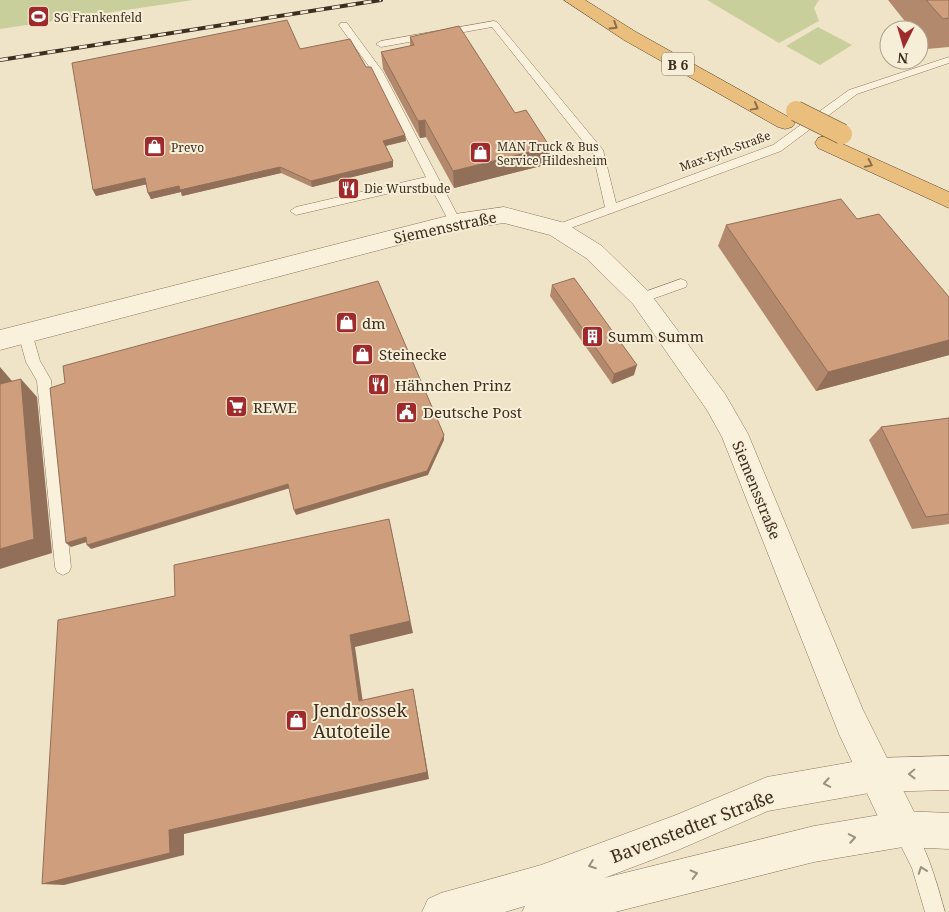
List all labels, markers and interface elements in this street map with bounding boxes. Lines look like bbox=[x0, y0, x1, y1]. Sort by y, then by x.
sports icon: SG Frankenfeld bbox=[26, 5, 50, 29]
place label: SG Frankenfeld bbox=[54, 9, 143, 26]
one-way arrow bbox=[609, 20, 618, 29]
north arrow bbox=[879, 20, 929, 70]
text: N bbox=[896, 49, 909, 68]
road number: B 6 bbox=[662, 52, 694, 76]
one-way arrow bbox=[750, 101, 759, 111]
street label: Max-Eyth-Straße bbox=[677, 127, 773, 175]
shop icon: Prevo bbox=[143, 135, 167, 159]
place label: MAN Truck & Bus Service Hildesheim bbox=[497, 138, 607, 169]
place label: Prevo bbox=[171, 139, 204, 156]
shop icon: MAN Truck & Bus Service Hildesheim bbox=[469, 141, 493, 165]
one-way arrow bbox=[864, 158, 873, 169]
restaurant icon: Die Wurstbude bbox=[336, 176, 360, 200]
place label: Die Wurstbude bbox=[364, 180, 450, 197]
street label: Siemensstraße bbox=[392, 206, 498, 248]
shop icon: dm bbox=[334, 311, 358, 335]
place label: dm bbox=[362, 313, 385, 333]
building icon: Summ Summ bbox=[580, 324, 604, 348]
place label: Summ Summ bbox=[608, 326, 704, 346]
shop icon: Steinecke bbox=[351, 342, 375, 366]
place label: Steinecke bbox=[379, 344, 447, 364]
restaurant icon: Hähnchen Prinz bbox=[367, 373, 391, 397]
place label: Hähnchen Prinz bbox=[395, 375, 511, 395]
supermarket icon: REWE bbox=[225, 395, 249, 419]
place label: REWE bbox=[253, 397, 297, 417]
public building icon: Deutsche Post bbox=[395, 400, 419, 424]
place label: Deutsche Post bbox=[423, 402, 522, 422]
street label: Siemensstraße bbox=[728, 438, 786, 542]
place label: Jendrossek Autoteile bbox=[312, 698, 407, 743]
shop icon: Jendrossek Autoteile bbox=[285, 708, 309, 732]
one-way arrow bbox=[908, 769, 916, 779]
one-way arrow bbox=[822, 778, 831, 788]
street label: Bavenstedter Straße bbox=[607, 784, 777, 868]
one-way arrow bbox=[848, 833, 856, 843]
one-way arrow bbox=[588, 859, 596, 869]
one-way arrow bbox=[918, 866, 928, 874]
one-way arrow bbox=[689, 869, 698, 880]

